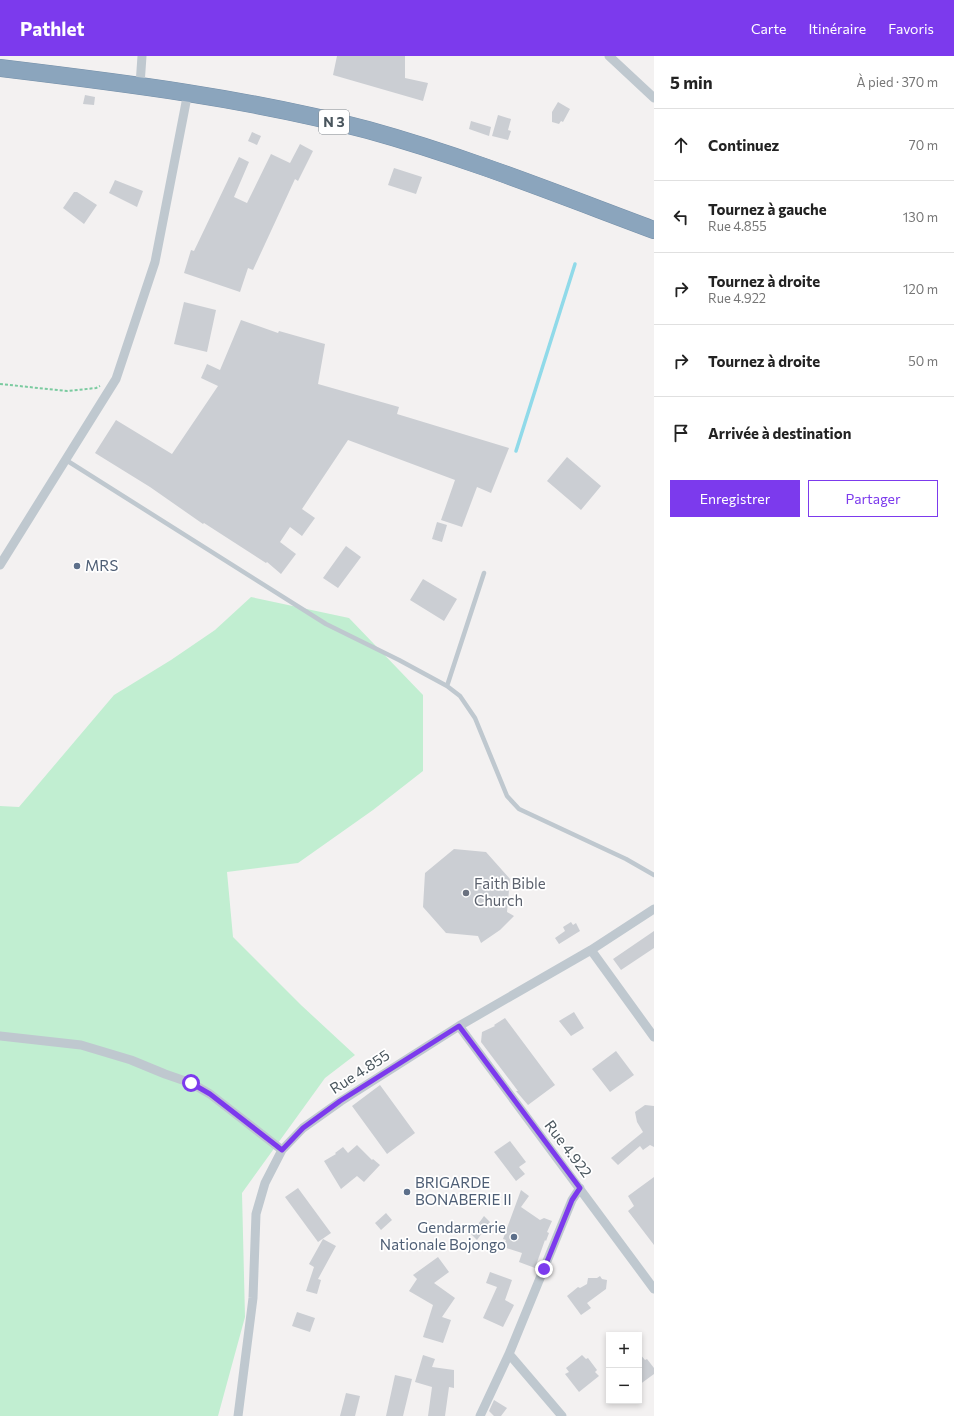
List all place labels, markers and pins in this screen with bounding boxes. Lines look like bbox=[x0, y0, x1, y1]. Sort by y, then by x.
place label: MRS bbox=[85, 556, 118, 574]
marker: MRS bbox=[72, 561, 82, 571]
place label: Faith Bible Church bbox=[474, 874, 546, 909]
marker: Faith Bible Church bbox=[461, 888, 471, 898]
place label: BRIGARDE BONABERIE II bbox=[415, 1173, 512, 1208]
marker: BRIGARDE BONABERIE II bbox=[402, 1187, 412, 1197]
place label: Gendarmerie Nationale Bojongo bbox=[380, 1218, 506, 1253]
marker: Gendarmerie Nationale Bojongo bbox=[509, 1232, 519, 1242]

